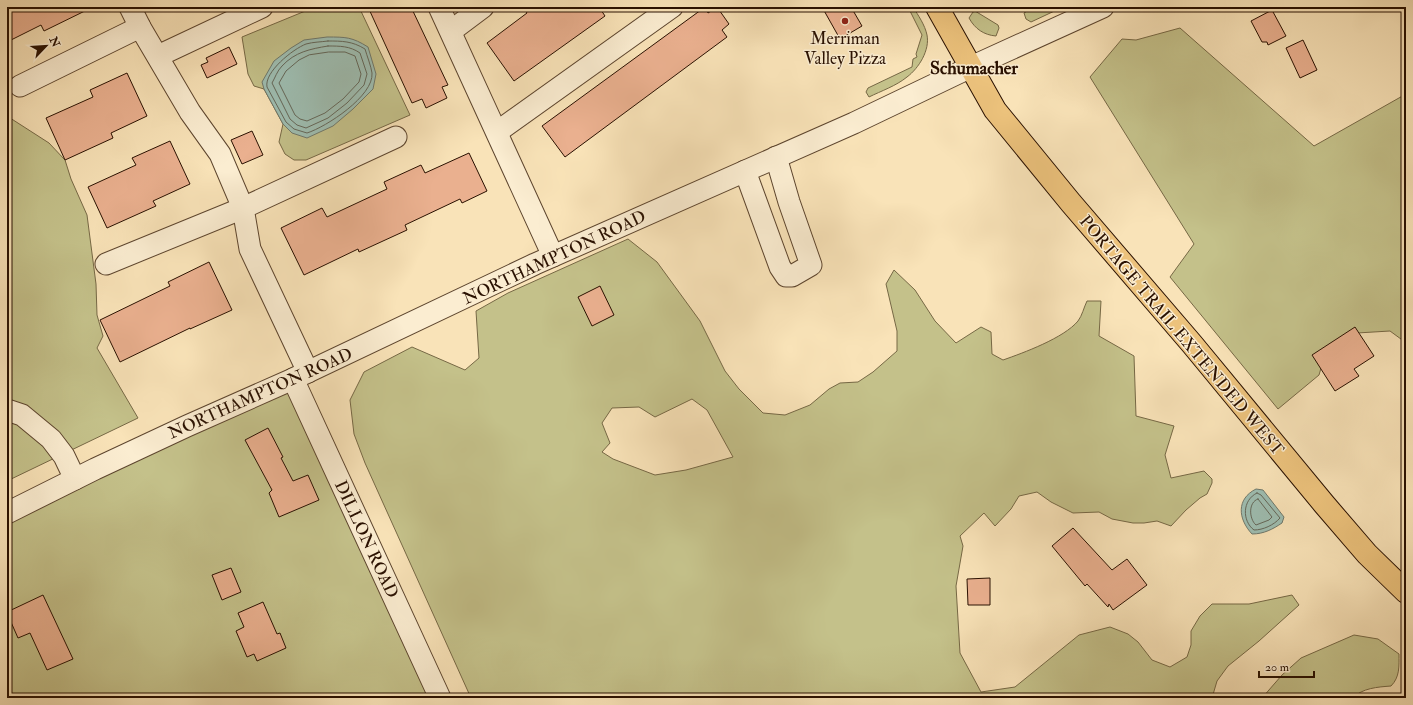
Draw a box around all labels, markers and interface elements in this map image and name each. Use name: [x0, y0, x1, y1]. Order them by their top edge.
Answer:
marker: Merriman Valley Pizza: [840, 16, 850, 26]
north arrow: [26, 26, 66, 66]
place label: Merriman Valley Pizza: [804, 28, 887, 70]
text: N: [46, 34, 63, 50]
district label: Schumacher: [930, 57, 1018, 80]
street label: NORTHAMPTON ROAD: [459, 206, 649, 309]
street label: PORTAGE TRAIL EXTENDED WEST: [1075, 211, 1289, 460]
street label: NORTHAMPTON ROAD: [165, 343, 356, 444]
street label: DILLON ROAD: [330, 477, 403, 602]
scale bar: [1259, 653, 1314, 679]
text: 20 m: [1265, 660, 1290, 675]

